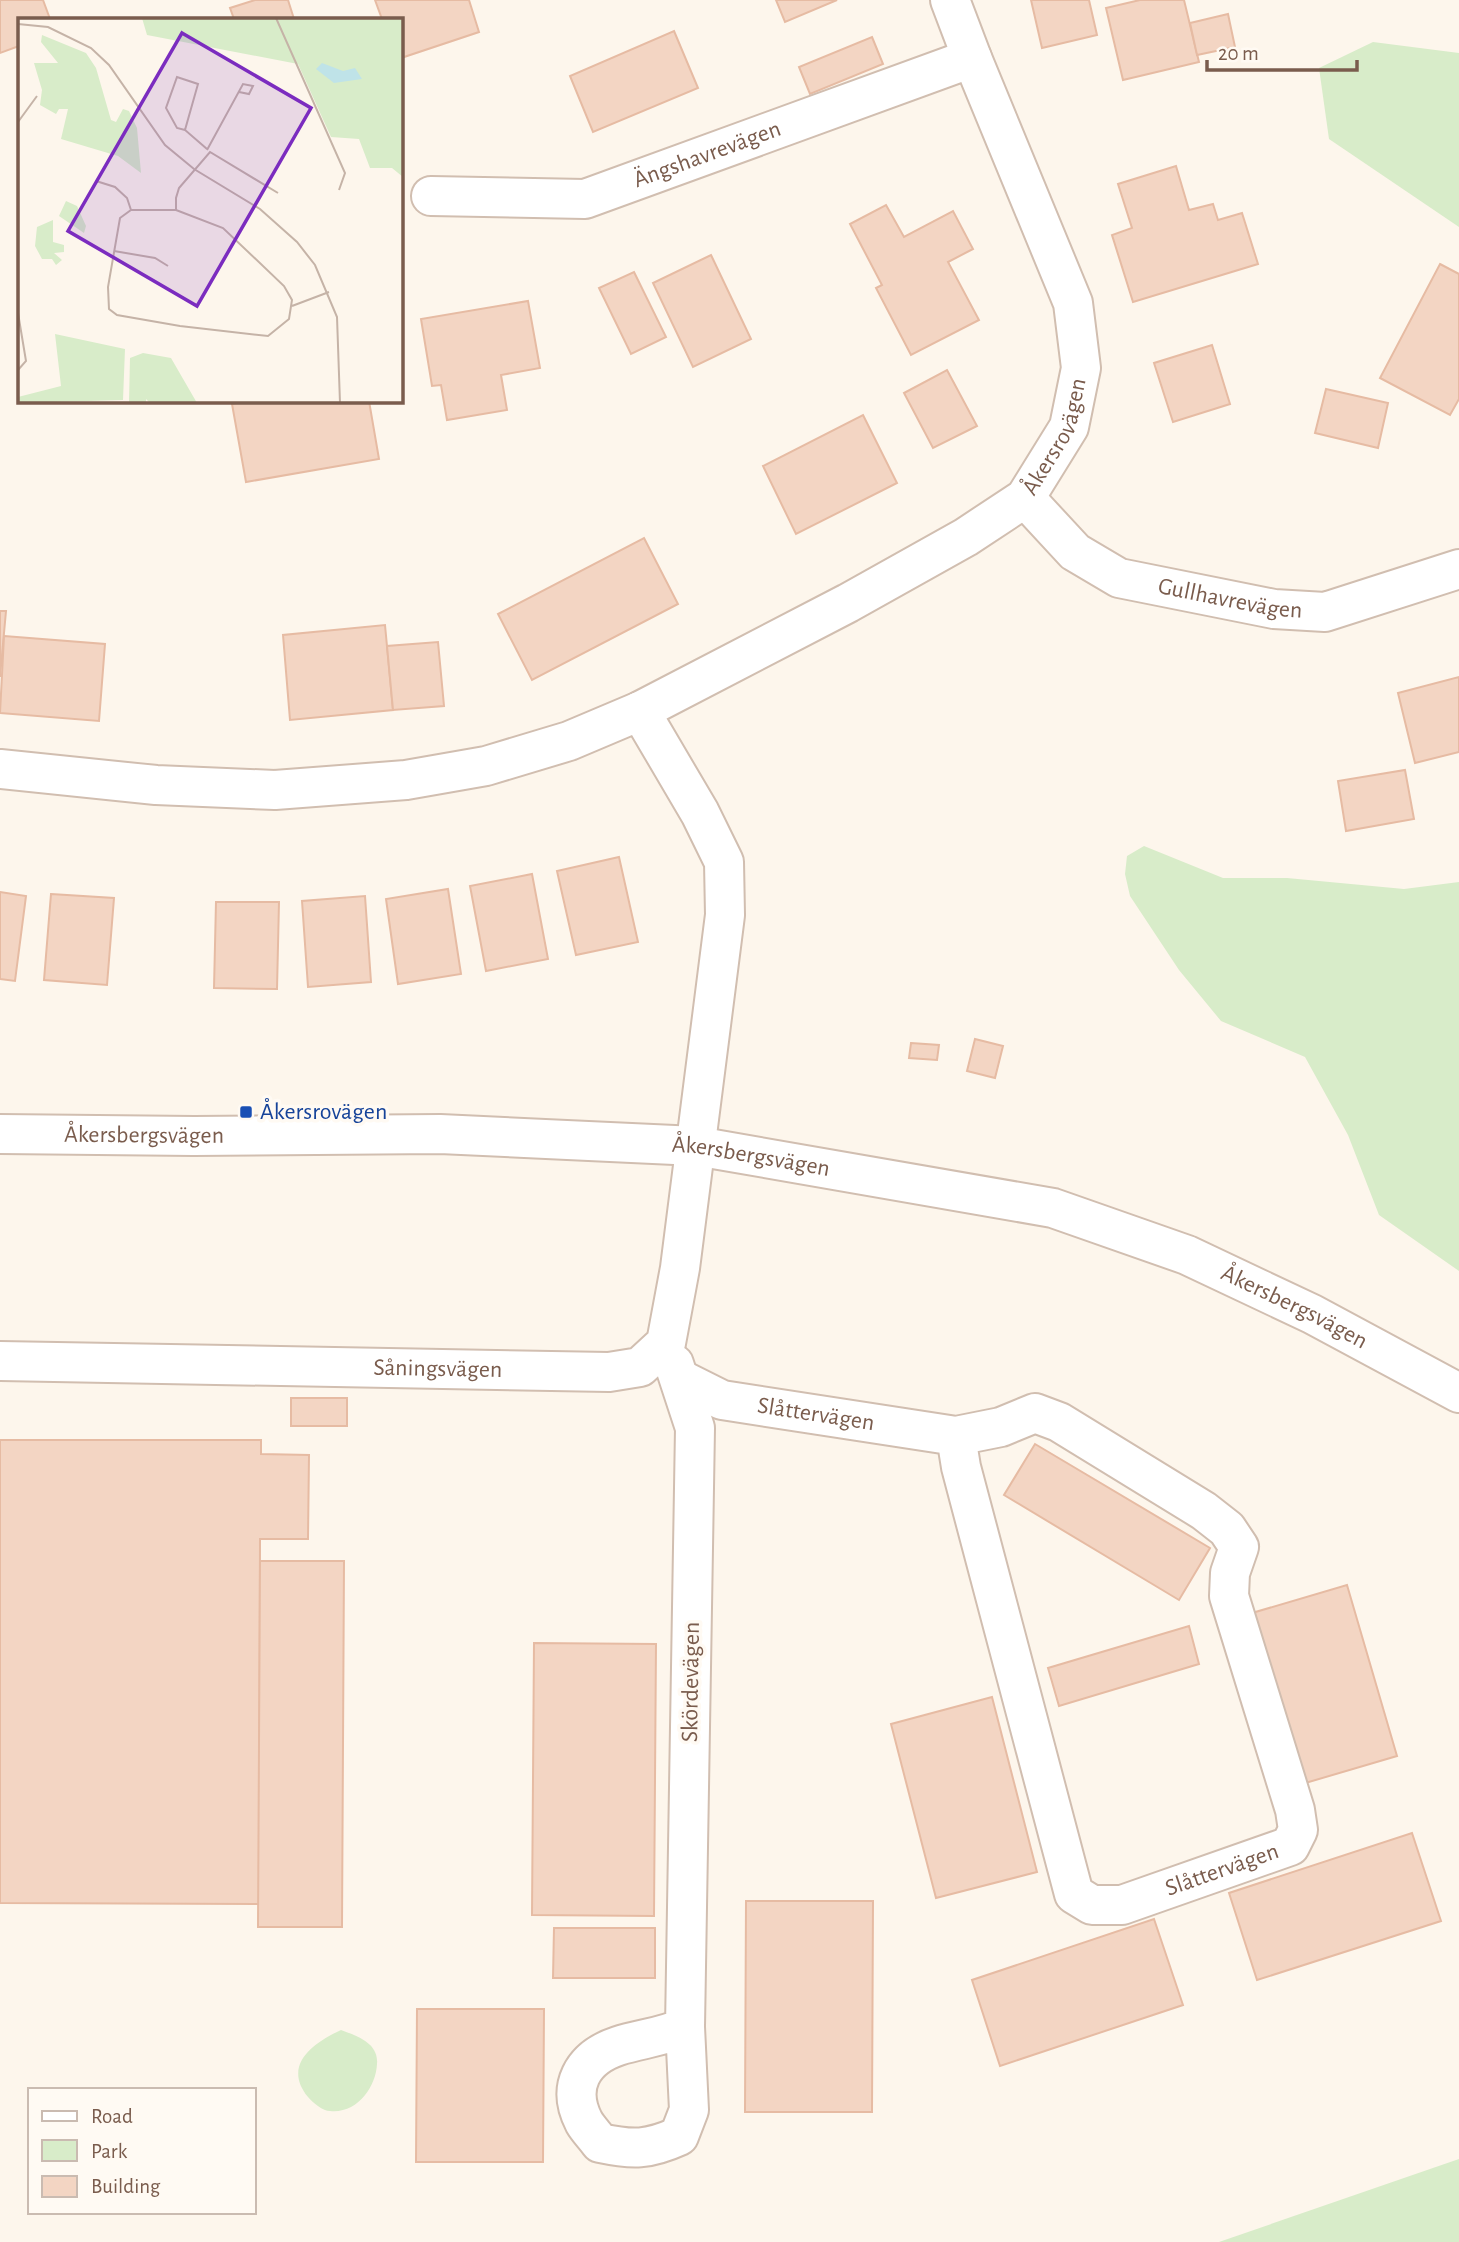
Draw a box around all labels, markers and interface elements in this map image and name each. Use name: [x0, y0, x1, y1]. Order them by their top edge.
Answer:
inset map: [18, 18, 402, 402]
scale bar: [1207, 28, 1358, 72]
text: 20 m: [1218, 43, 1259, 64]
street label: Ängshavrevägen: [630, 117, 784, 192]
street label: Åkersrovägen: [1016, 376, 1091, 499]
street label: Gullhavrevägen: [1156, 574, 1303, 623]
place label: Åkersrovägen: [260, 1098, 387, 1124]
marker: Åkersrovägen: [238, 1104, 254, 1120]
street label: Åkersbergsvägen: [64, 1121, 224, 1148]
street label: Åkersbergsvägen: [671, 1131, 832, 1181]
street label: Åkersbergsvägen: [1217, 1259, 1372, 1354]
street label: Såningsvägen: [373, 1356, 503, 1382]
street label: Slåttervägen: [756, 1394, 876, 1435]
street label: Skördevägen: [678, 1622, 704, 1742]
street label: Slåttervägen: [1162, 1839, 1282, 1901]
legend: [28, 2088, 256, 2214]
text: Road: [91, 2106, 133, 2127]
text: Park: [91, 2141, 128, 2162]
text: Building: [91, 2176, 161, 2197]

